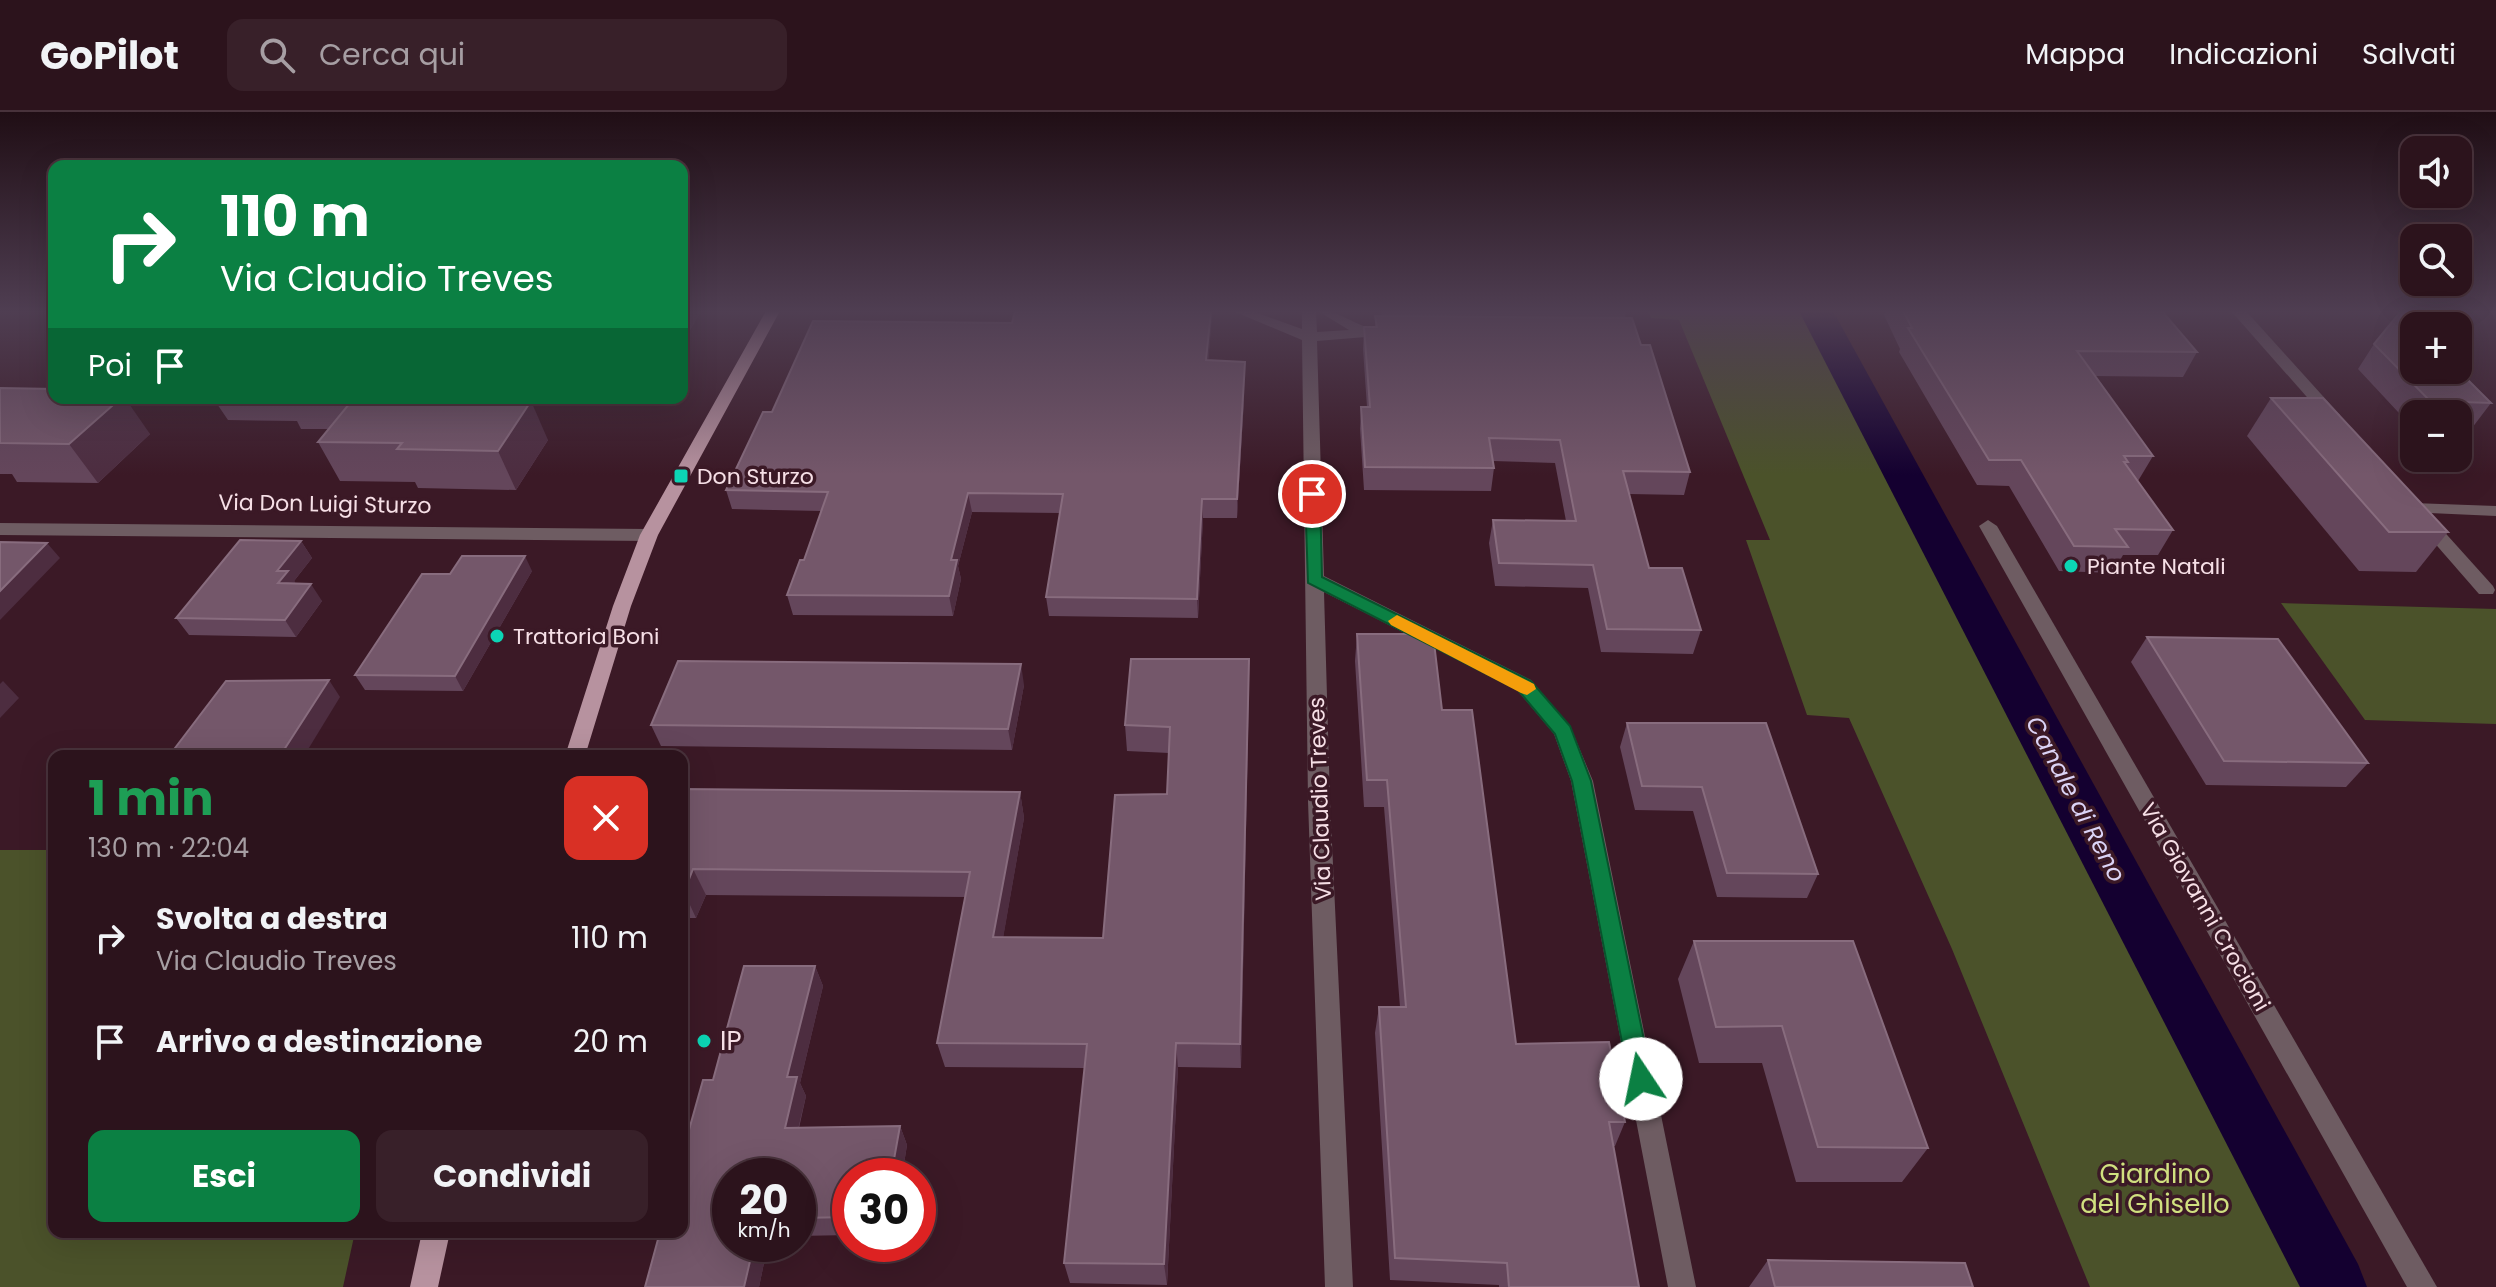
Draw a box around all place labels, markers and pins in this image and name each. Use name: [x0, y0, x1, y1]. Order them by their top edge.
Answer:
pin: [1278, 460, 1346, 528]
place label: Don Sturzo: [697, 461, 814, 492]
marker: Don Sturzo: [672, 467, 690, 485]
place label: Piante Natali: [2087, 551, 2226, 582]
marker: Piante Natali: [2062, 557, 2080, 575]
place label: Trattoria Boni: [513, 621, 660, 652]
marker: Trattoria Boni: [488, 627, 506, 645]
place label: IP: [720, 1023, 741, 1059]
marker: IP: [695, 1032, 713, 1050]

